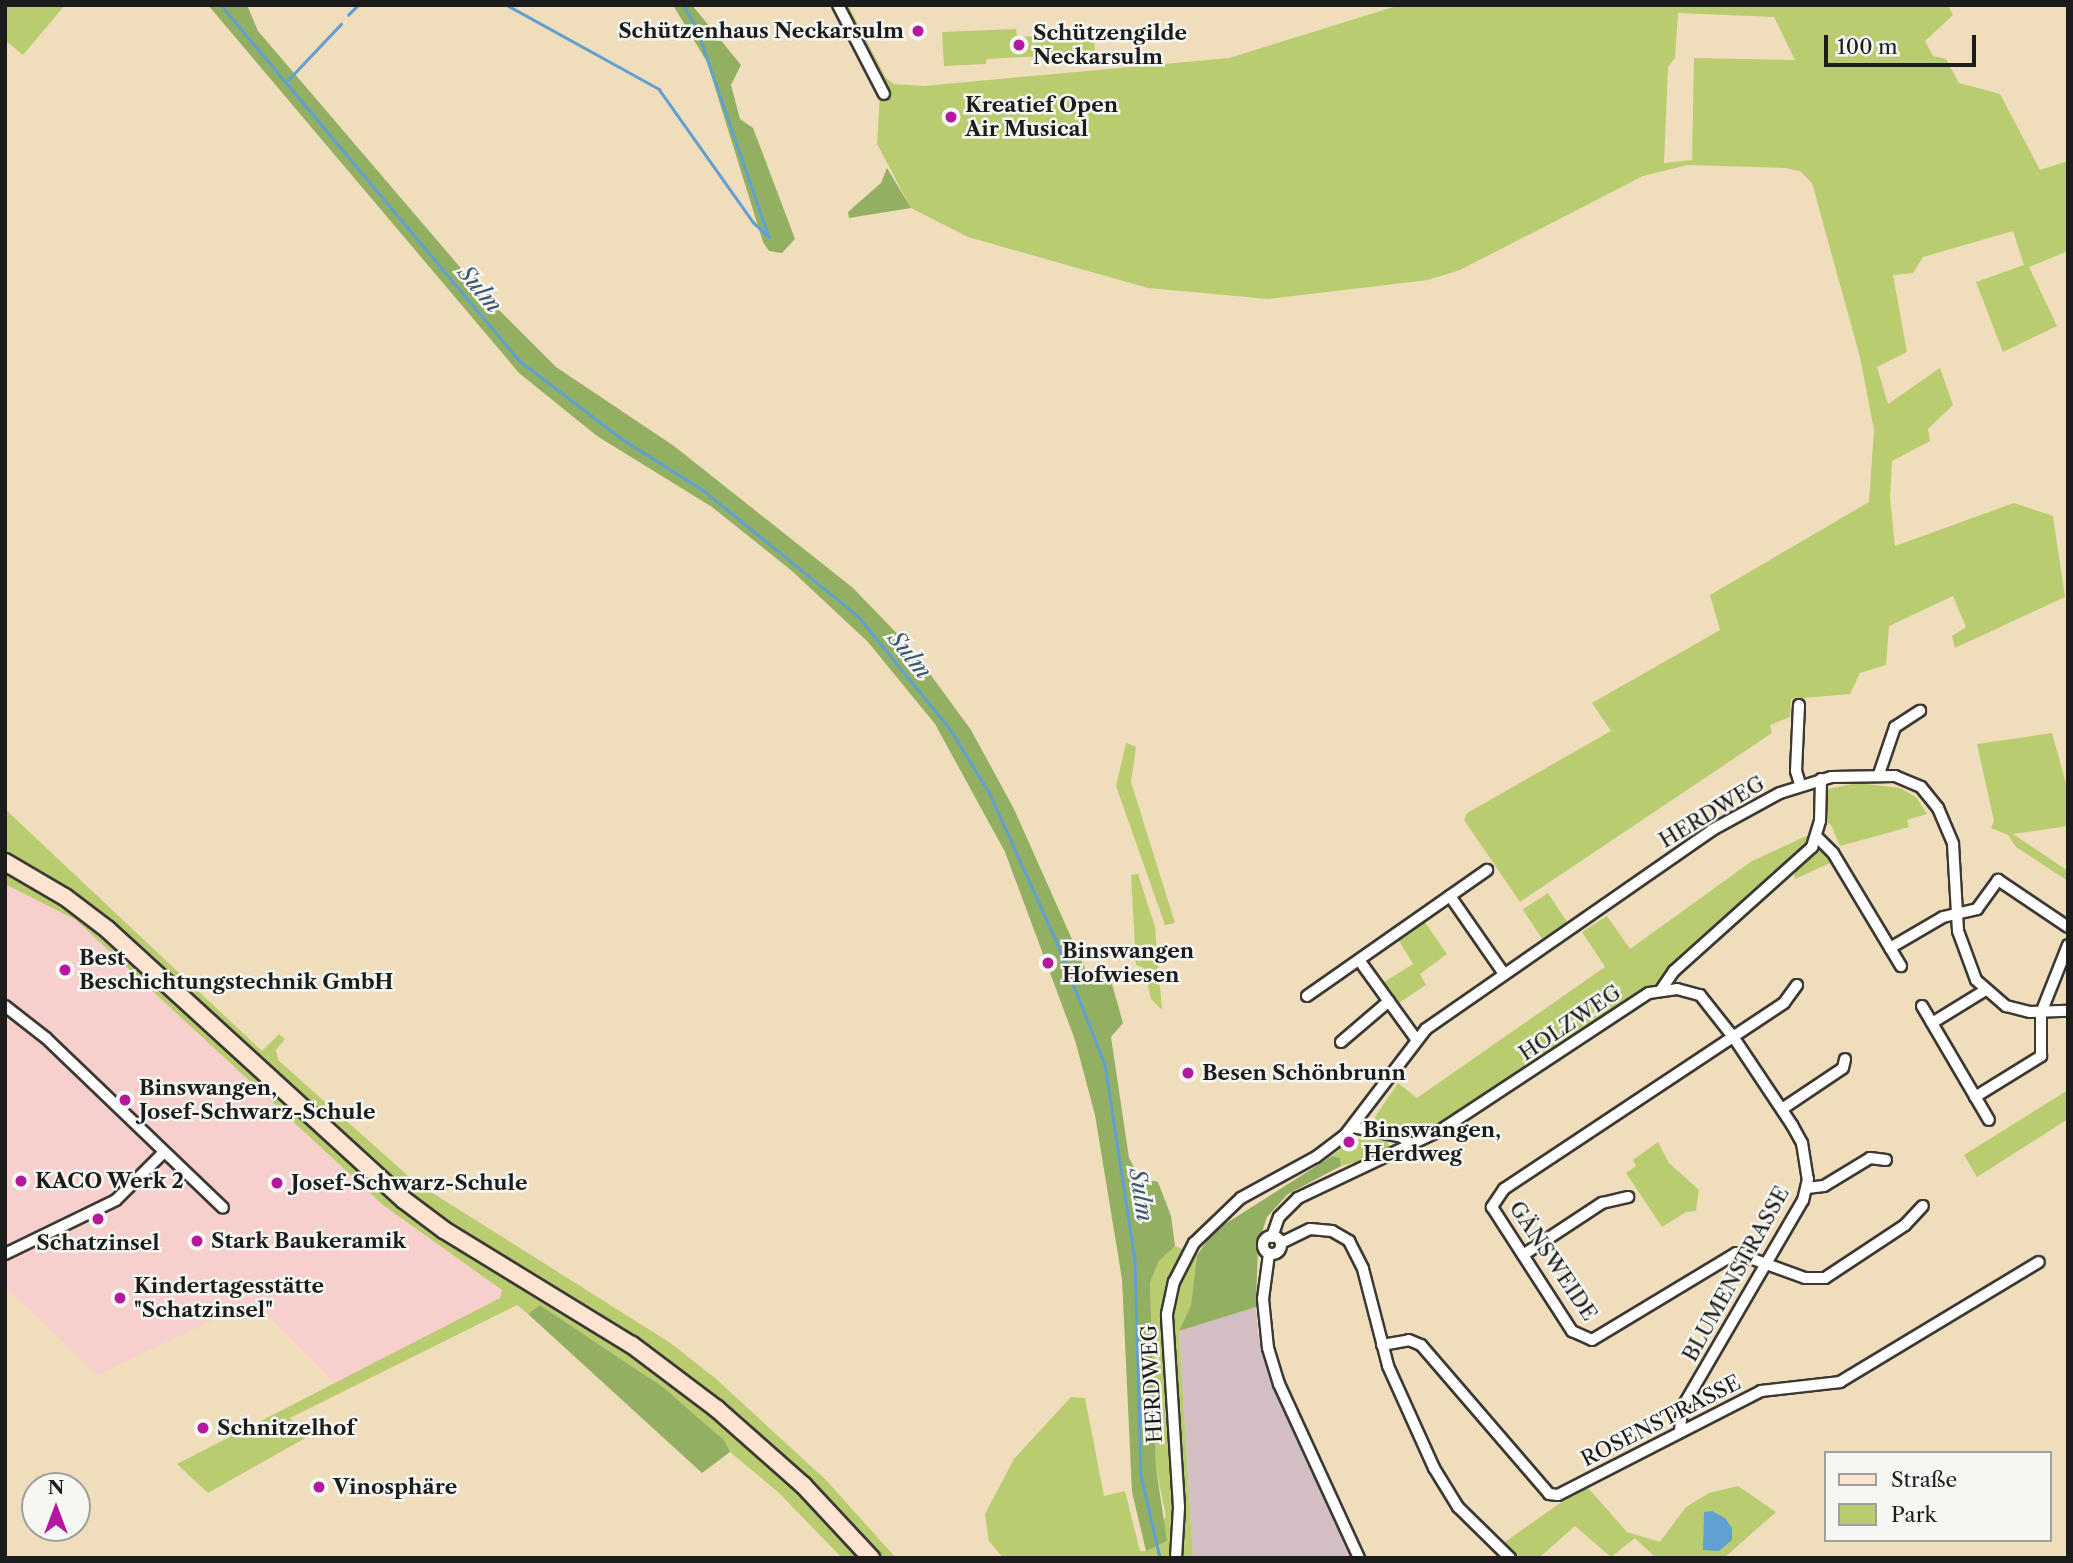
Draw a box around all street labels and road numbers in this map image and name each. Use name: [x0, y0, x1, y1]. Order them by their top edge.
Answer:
street label: HERDWEG: [1655, 771, 1769, 853]
street label: HOLZWEG: [1514, 980, 1626, 1066]
street label: BLUMENSTRASSE: [1677, 1182, 1795, 1366]
street label: GÄNSWEIDE: [1504, 1196, 1602, 1326]
street label: HERDWEG: [1136, 1324, 1168, 1444]
street label: ROSENSTRASSE: [1577, 1370, 1745, 1472]

